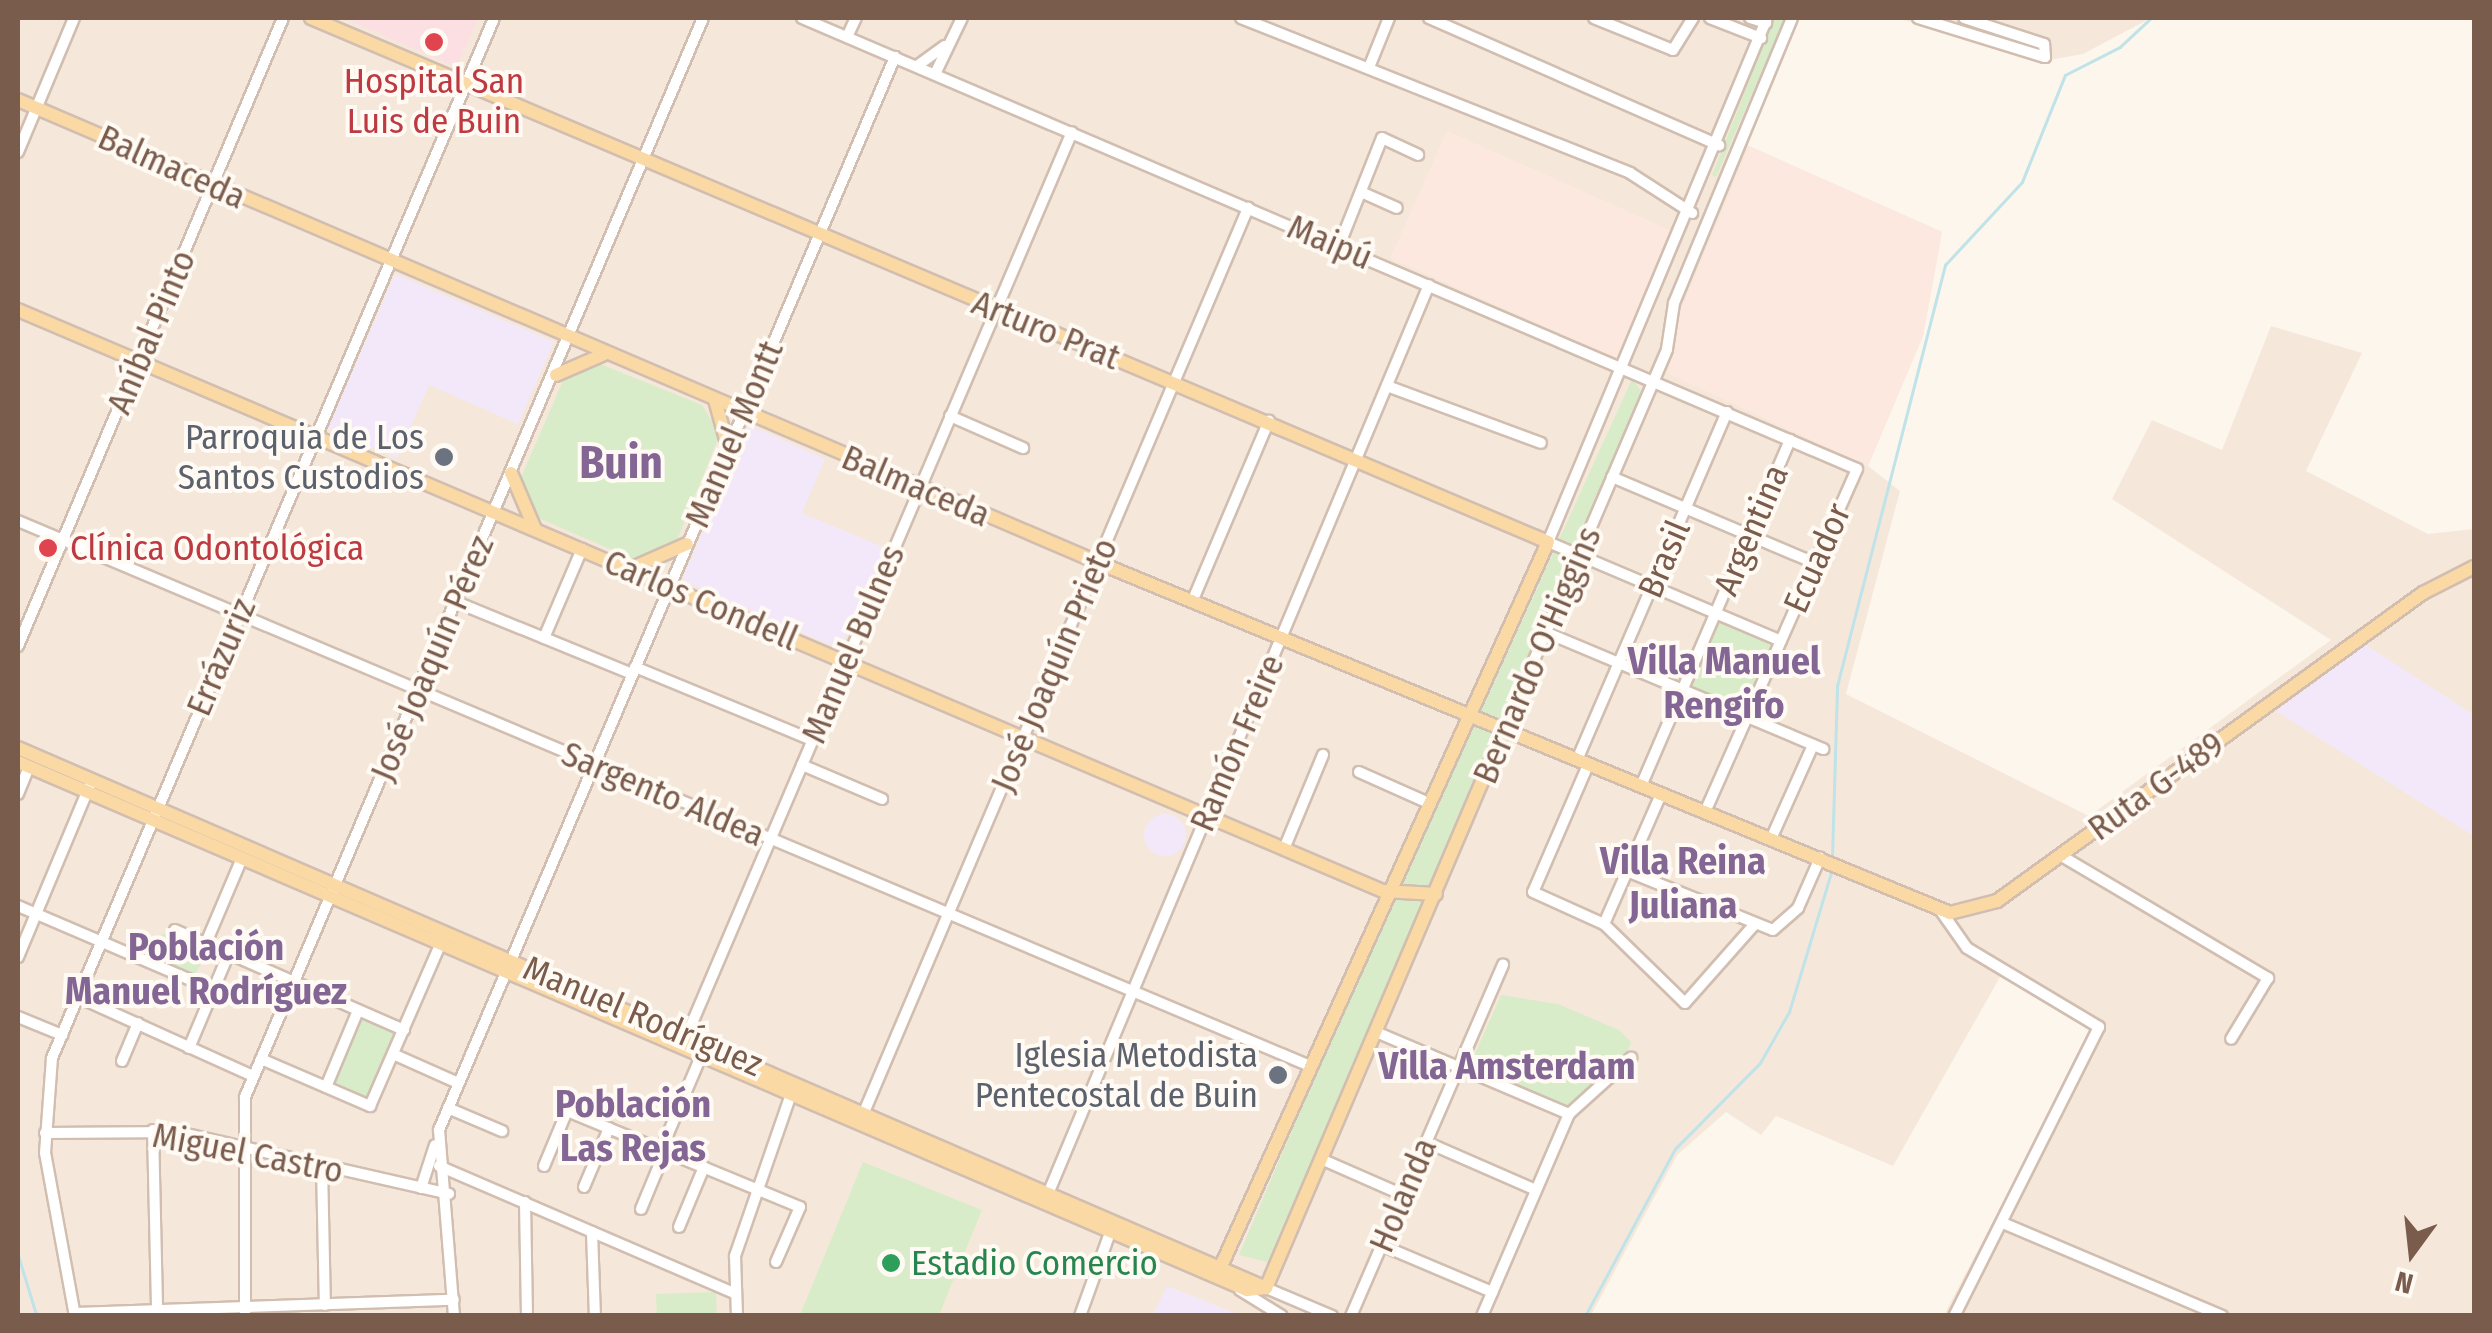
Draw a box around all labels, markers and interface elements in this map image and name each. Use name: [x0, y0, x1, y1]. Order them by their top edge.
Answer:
marker: Hospital San Luis de Buin: [421, 29, 447, 55]
place label: Hospital San Luis de Buin: [344, 60, 524, 142]
street label: Balmaceda: [92, 116, 252, 218]
street label: Maipú: [1281, 206, 1379, 278]
street label: Aníbal Pinto: [98, 244, 204, 420]
street label: Arturo Prat: [966, 281, 1126, 379]
street label: Manuel Montt: [676, 335, 792, 533]
place label: Parroquia de Los Santos Custodios: [178, 416, 424, 498]
street label: Balmaceda: [836, 436, 996, 536]
district label: Buin: [579, 437, 663, 491]
marker: Parroquia de Los Santos Custodios: [433, 446, 455, 468]
street label: Argentina: [1705, 458, 1797, 602]
street label: Ecuador: [1774, 497, 1860, 619]
street label: Brasil: [1629, 514, 1699, 604]
street label: Bernardo O'Higgins: [1464, 520, 1610, 790]
place label: Clínica Odontológica: [70, 527, 364, 569]
street label: José Joaquín Pérez: [361, 529, 503, 787]
street label: José Joaquín Prieto: [982, 532, 1126, 798]
marker: Clínica Odontológica: [35, 535, 61, 561]
street label: Manuel Bulnes: [792, 539, 914, 749]
street label: Carlos Condell: [598, 540, 804, 660]
street label: Errázuriz: [178, 592, 264, 722]
district label: Villa Manuel Rengifo: [1628, 639, 1820, 728]
street label: Ramón Freire: [1181, 648, 1293, 838]
street label: Ruta G-489: [2080, 723, 2232, 849]
street label: Sargento Aldea: [555, 733, 771, 855]
district label: Villa Reina Juliana: [1600, 839, 1766, 928]
district label: Población Manuel Rodríguez: [65, 925, 347, 1014]
street label: Manuel Rodríguez: [517, 947, 769, 1085]
place label: Iglesia Metodista Pentecostal de Buin: [975, 1034, 1258, 1116]
district label: Villa Amsterdam: [1379, 1044, 1635, 1090]
marker: Iglesia Metodista Pentecostal de Buin: [1267, 1064, 1289, 1086]
district label: Población Las Rejas: [555, 1082, 711, 1172]
street label: Miguel Castro: [149, 1114, 347, 1192]
street label: Holanda: [1360, 1131, 1446, 1259]
north arrow: [2362, 1203, 2462, 1303]
place label: Estadio Comercio: [911, 1242, 1158, 1284]
marker: Estadio Comercio: [880, 1252, 902, 1274]
text: N: [2392, 1264, 2416, 1301]

